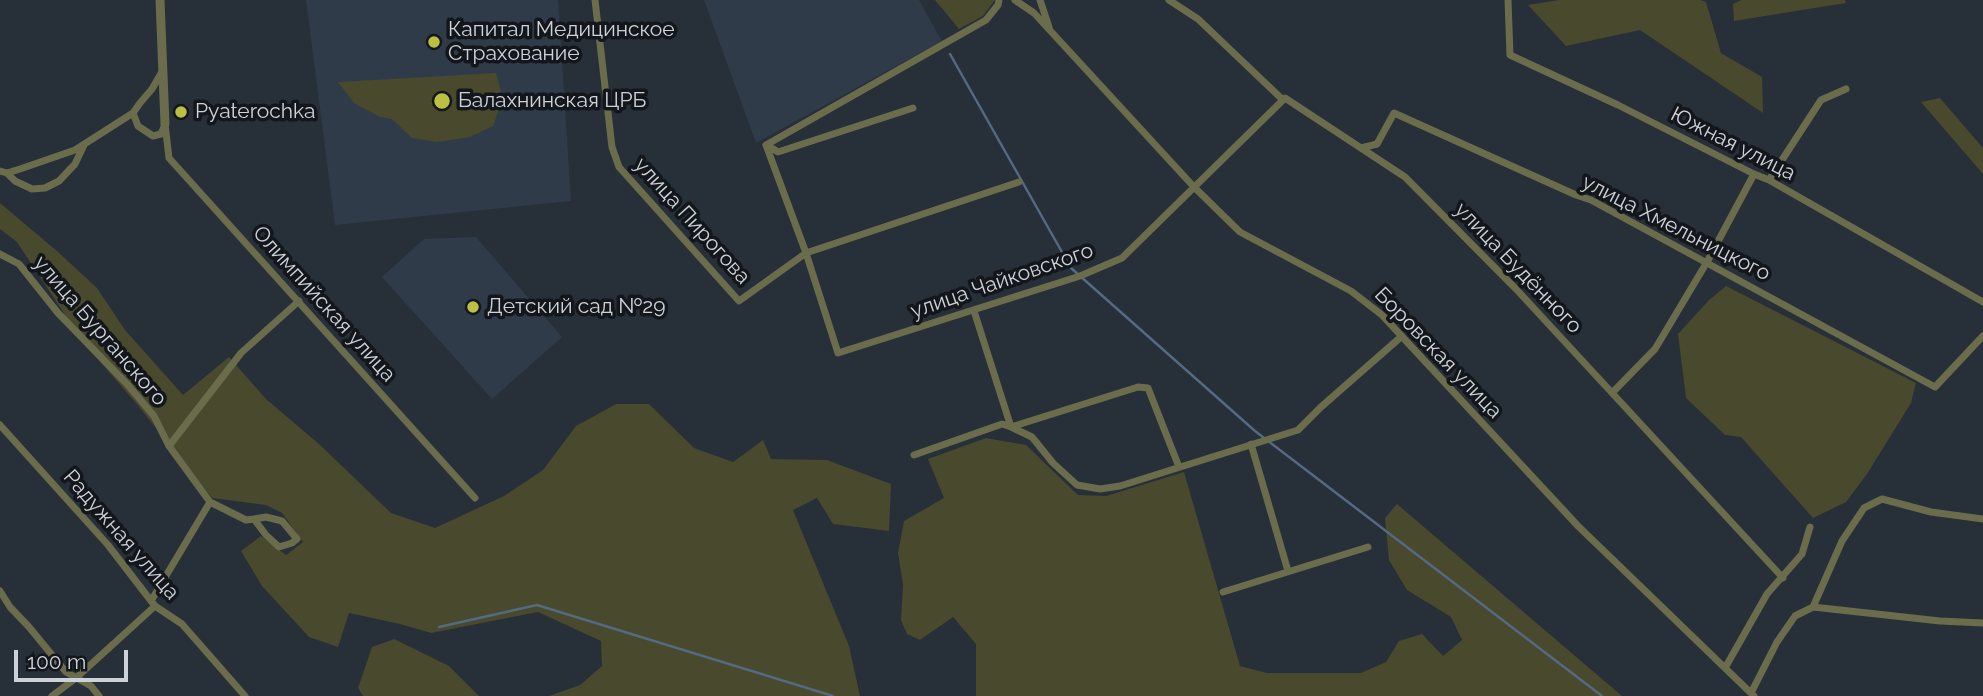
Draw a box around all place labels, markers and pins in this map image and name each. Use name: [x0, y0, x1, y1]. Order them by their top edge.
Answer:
place label: Капитал Медицинское Страхование: [448, 17, 675, 67]
marker: Капитал Медицинское Страхование: [426, 34, 442, 50]
place label: Балахнинская ЦРБ: [458, 88, 646, 114]
marker: Балахнинская ЦРБ: [432, 91, 452, 111]
place label: Pyaterochka: [195, 99, 316, 125]
marker: Pyaterochka: [173, 104, 189, 120]
place label: Детский сад №29: [487, 294, 666, 320]
marker: Детский сад №29: [465, 299, 481, 315]

